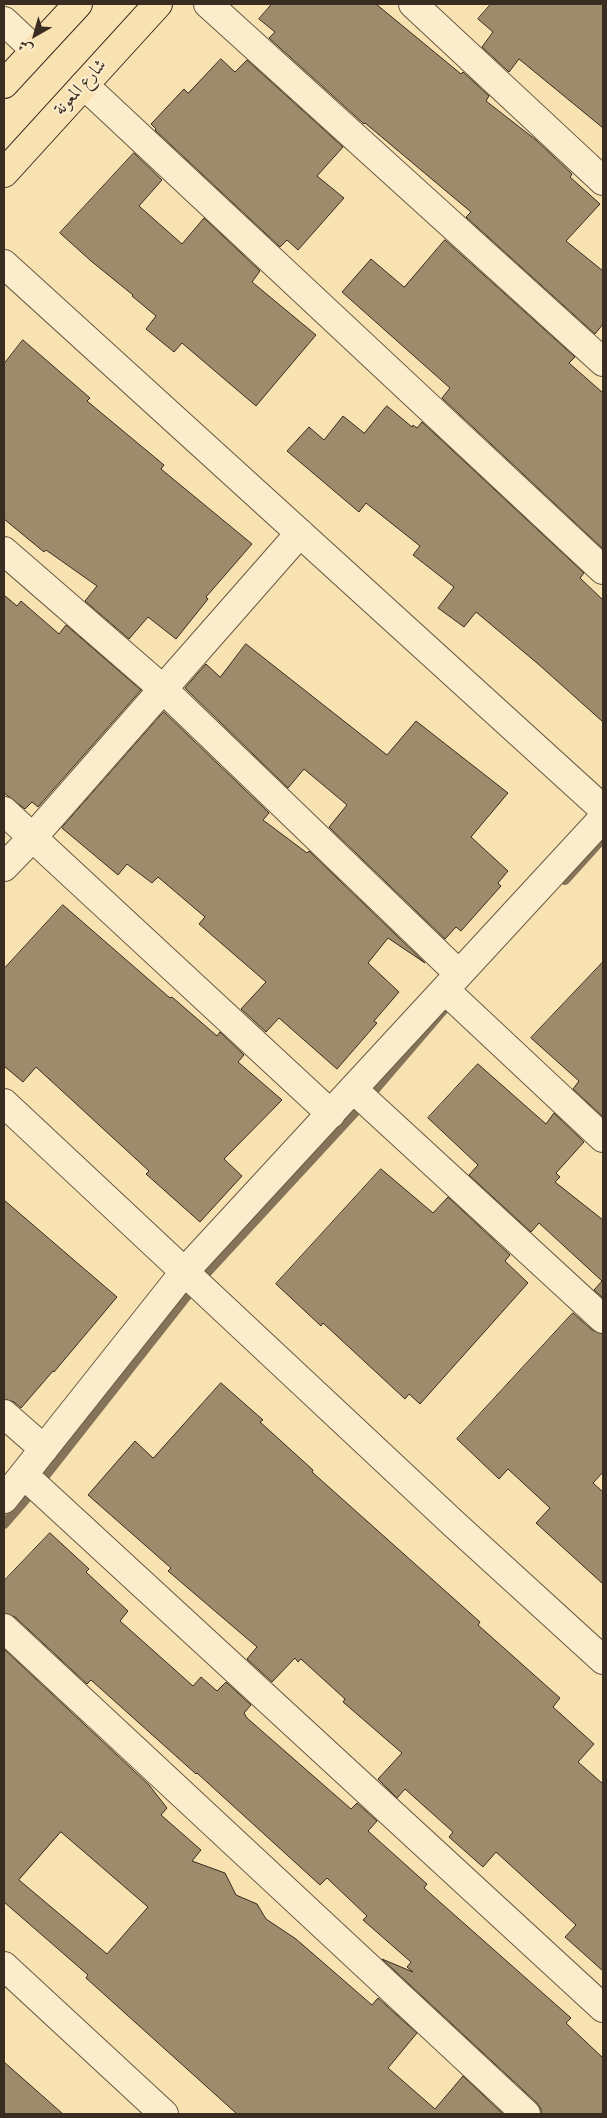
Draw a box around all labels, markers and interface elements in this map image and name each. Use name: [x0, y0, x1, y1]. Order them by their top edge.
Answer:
north arrow: [10, 10, 60, 60]
text: ش: [15, 36, 36, 58]
street label: شارع المعونة: [50, 55, 112, 121]

